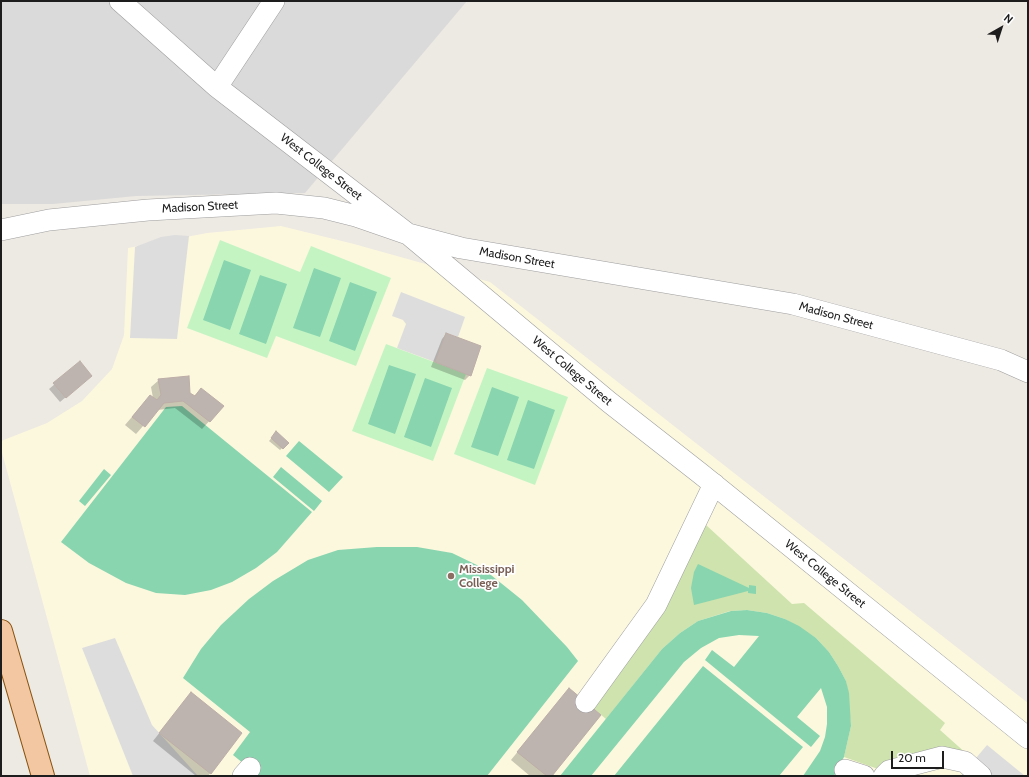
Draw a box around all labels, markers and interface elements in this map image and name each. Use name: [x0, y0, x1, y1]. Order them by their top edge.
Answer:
north arrow: [981, 8, 1021, 48]
text: N: [1001, 11, 1016, 27]
street label: West College Street: [277, 131, 365, 203]
street label: Madison Street: [161, 198, 239, 216]
street label: Madison Street: [478, 244, 556, 272]
street label: Madison Street: [797, 299, 875, 333]
street label: West College Street: [529, 333, 615, 409]
street label: West College Street: [782, 537, 868, 611]
place label: Mississippi College: [459, 562, 514, 590]
marker: Mississippi College: [446, 571, 456, 581]
scale bar: [893, 743, 946, 769]
text: 20 m: [898, 750, 926, 765]

